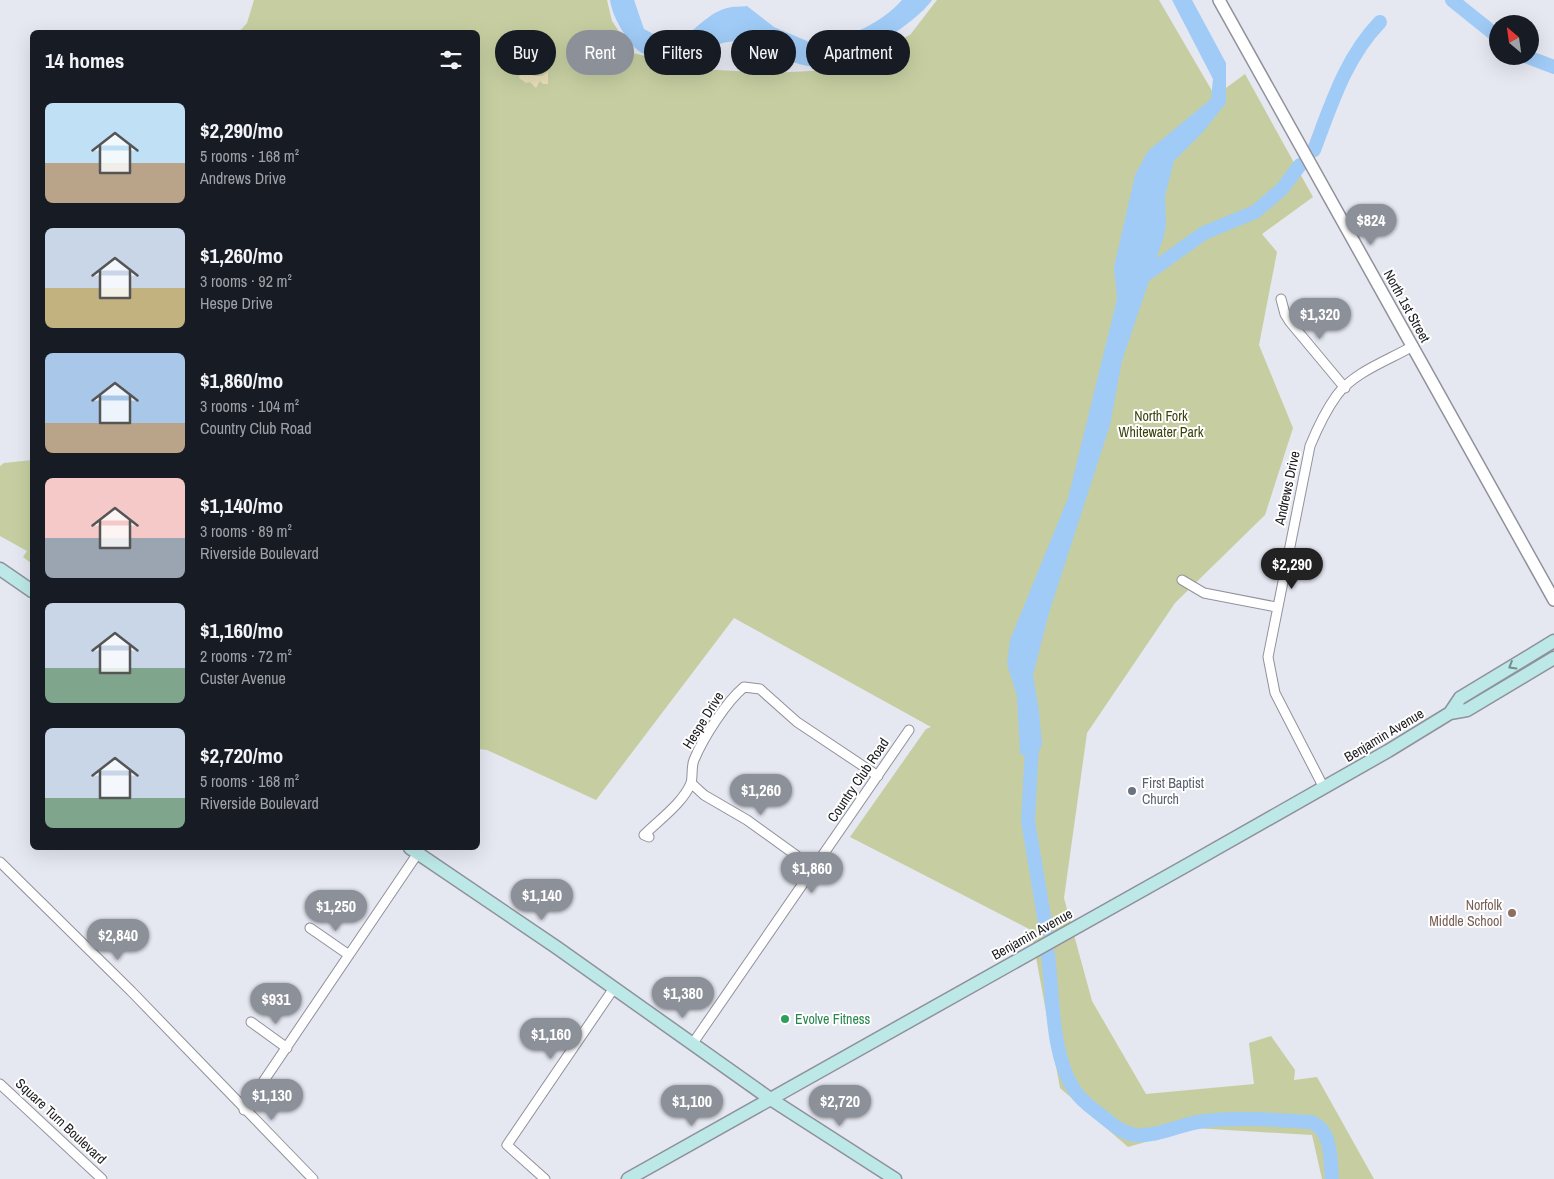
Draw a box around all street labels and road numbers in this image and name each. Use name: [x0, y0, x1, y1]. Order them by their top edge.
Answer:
street label: North 1st Street: [1380, 266, 1434, 346]
street label: Andrews Drive: [1270, 449, 1304, 528]
street label: Hespe Drive: [678, 688, 728, 752]
street label: Benjamin Avenue: [1341, 704, 1427, 766]
street label: Country Club Road: [823, 734, 893, 826]
street label: Benjamin Avenue: [988, 904, 1076, 964]
street label: Square Turn Boulevard: [12, 1074, 110, 1168]

